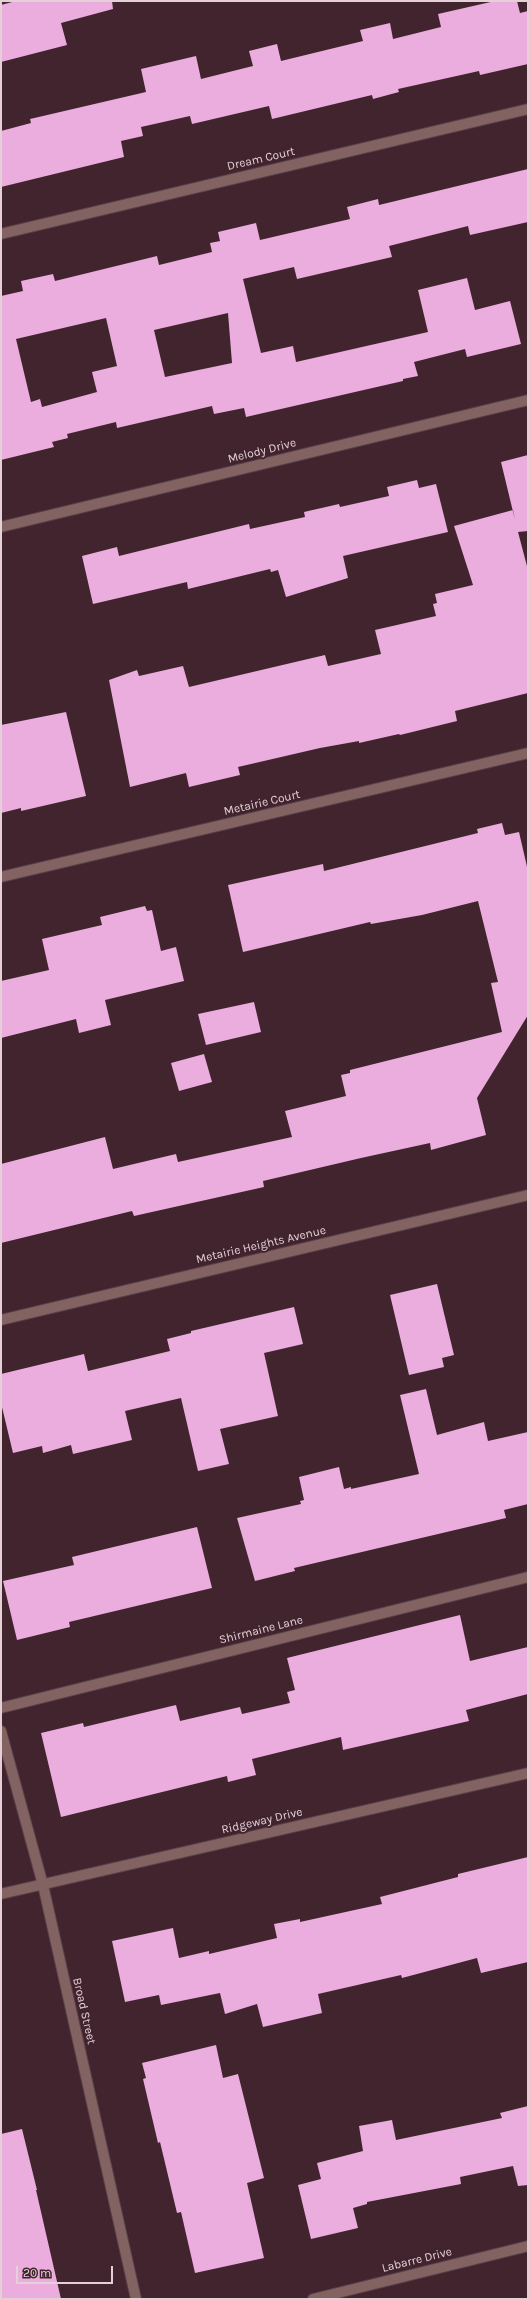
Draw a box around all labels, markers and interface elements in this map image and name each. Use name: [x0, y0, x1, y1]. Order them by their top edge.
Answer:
street label: Dream Court: [226, 144, 296, 174]
street label: Melody Drive: [226, 436, 298, 466]
street label: Metairie Court: [222, 787, 302, 819]
street label: Metairie Heights Avenue: [195, 1223, 327, 1267]
street label: Shirmaine Lane: [218, 1613, 304, 1647]
street label: Ridgeway Drive: [220, 1805, 304, 1837]
street label: Broad Street: [69, 1976, 99, 2046]
street label: Labarre Drive: [380, 2244, 454, 2276]
scale bar: [18, 2258, 115, 2284]
text: 20 m: [23, 2266, 51, 2280]

